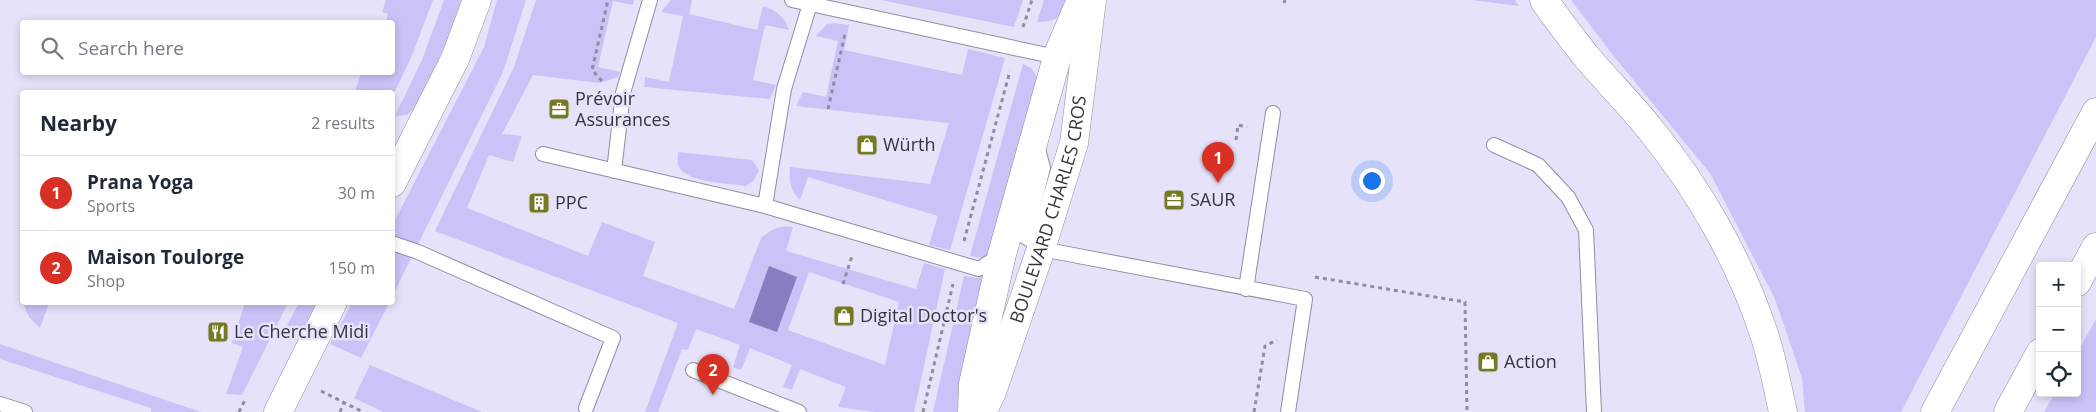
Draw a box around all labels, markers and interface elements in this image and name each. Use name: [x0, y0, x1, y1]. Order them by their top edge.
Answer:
search box: [20, 20, 395, 75]
icon: search: [38, 34, 66, 62]
text: Search here: [78, 35, 184, 61]
place label: Prévoir Assurances: [575, 86, 670, 131]
street label: BOULEVARD CHARLES CROS: [1003, 94, 1091, 326]
office icon: Prévoir Assurances: [547, 97, 571, 121]
text: Nearby: [40, 109, 117, 137]
text: 2 results: [311, 112, 375, 134]
place label: Würth: [883, 132, 935, 156]
shop icon: Würth: [855, 133, 879, 157]
pin: 1: [1202, 142, 1234, 183]
your location: [1359, 168, 1385, 194]
text: Prana Yoga: [87, 169, 194, 195]
text: 1: [51, 182, 61, 204]
text: 30 m: [338, 182, 375, 204]
place label: SAUR: [1190, 187, 1235, 211]
office icon: SAUR: [1162, 188, 1186, 212]
place label: PPC: [555, 190, 588, 214]
building icon: PPC: [527, 191, 551, 215]
text: Sports: [87, 195, 135, 217]
text: Maison Toulorge: [87, 244, 244, 270]
text: 2: [51, 257, 61, 279]
text: 150 m: [329, 257, 375, 279]
map controls: [2036, 262, 2081, 397]
button: +: [2036, 262, 2081, 307]
text: Shop: [87, 270, 125, 292]
place label: Digital Doctor's: [860, 303, 987, 327]
shop icon: Digital Doctor's: [832, 304, 856, 328]
button: −: [2036, 307, 2081, 352]
place label: Le Cherche Midi: [234, 319, 369, 343]
restaurant icon: Le Cherche Midi: [206, 320, 230, 344]
place label: Action: [1504, 349, 1557, 373]
shop icon: Action: [1476, 350, 1500, 374]
button: locate: [2036, 352, 2081, 397]
pin: 2: [697, 354, 729, 395]

